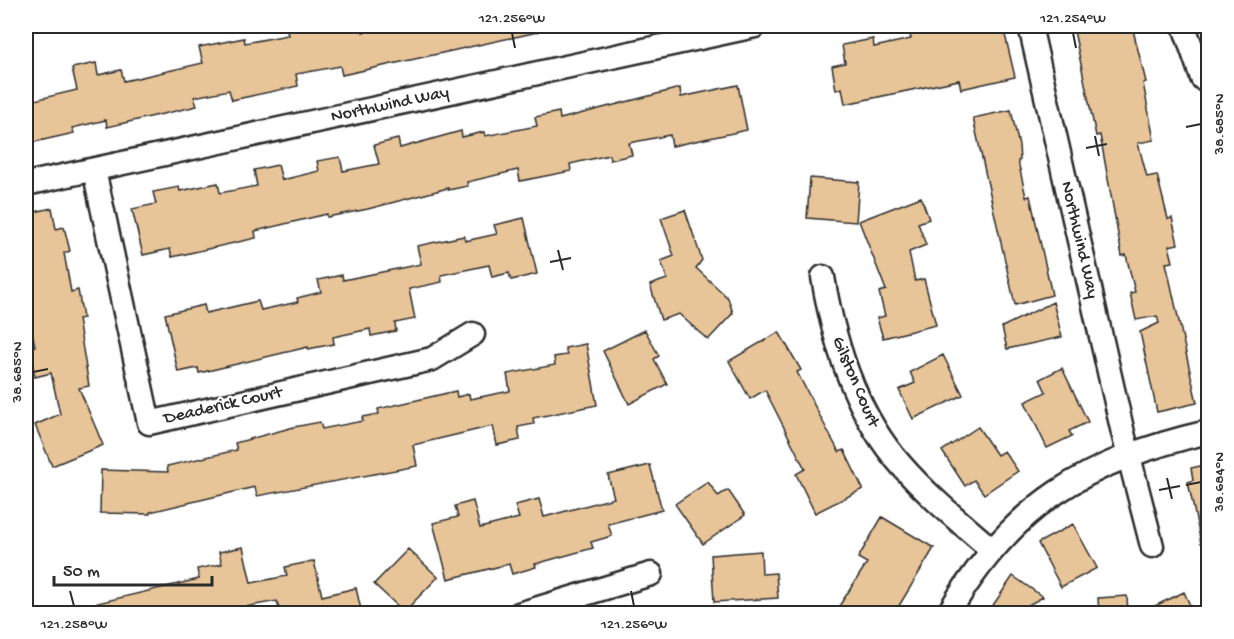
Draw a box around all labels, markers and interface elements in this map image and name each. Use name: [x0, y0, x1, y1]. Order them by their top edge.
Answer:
text: 121.256°W: [478, 10, 546, 28]
text: 121.254°W: [1039, 10, 1106, 28]
street label: Northwind Way: [329, 82, 451, 128]
text: 38.685°N: [1211, 93, 1229, 155]
street label: Northwind Way: [1055, 179, 1103, 301]
street label: Gilston Court: [826, 333, 884, 432]
text: 38.685°N: [9, 341, 27, 403]
street label: Deaderick Court: [161, 382, 286, 430]
text: 38.684°N: [1211, 452, 1229, 513]
scale bar: [54, 549, 212, 587]
text: 50 m: [63, 562, 100, 583]
text: 121.258°W: [39, 616, 108, 634]
text: 121.256°W: [600, 616, 668, 634]

